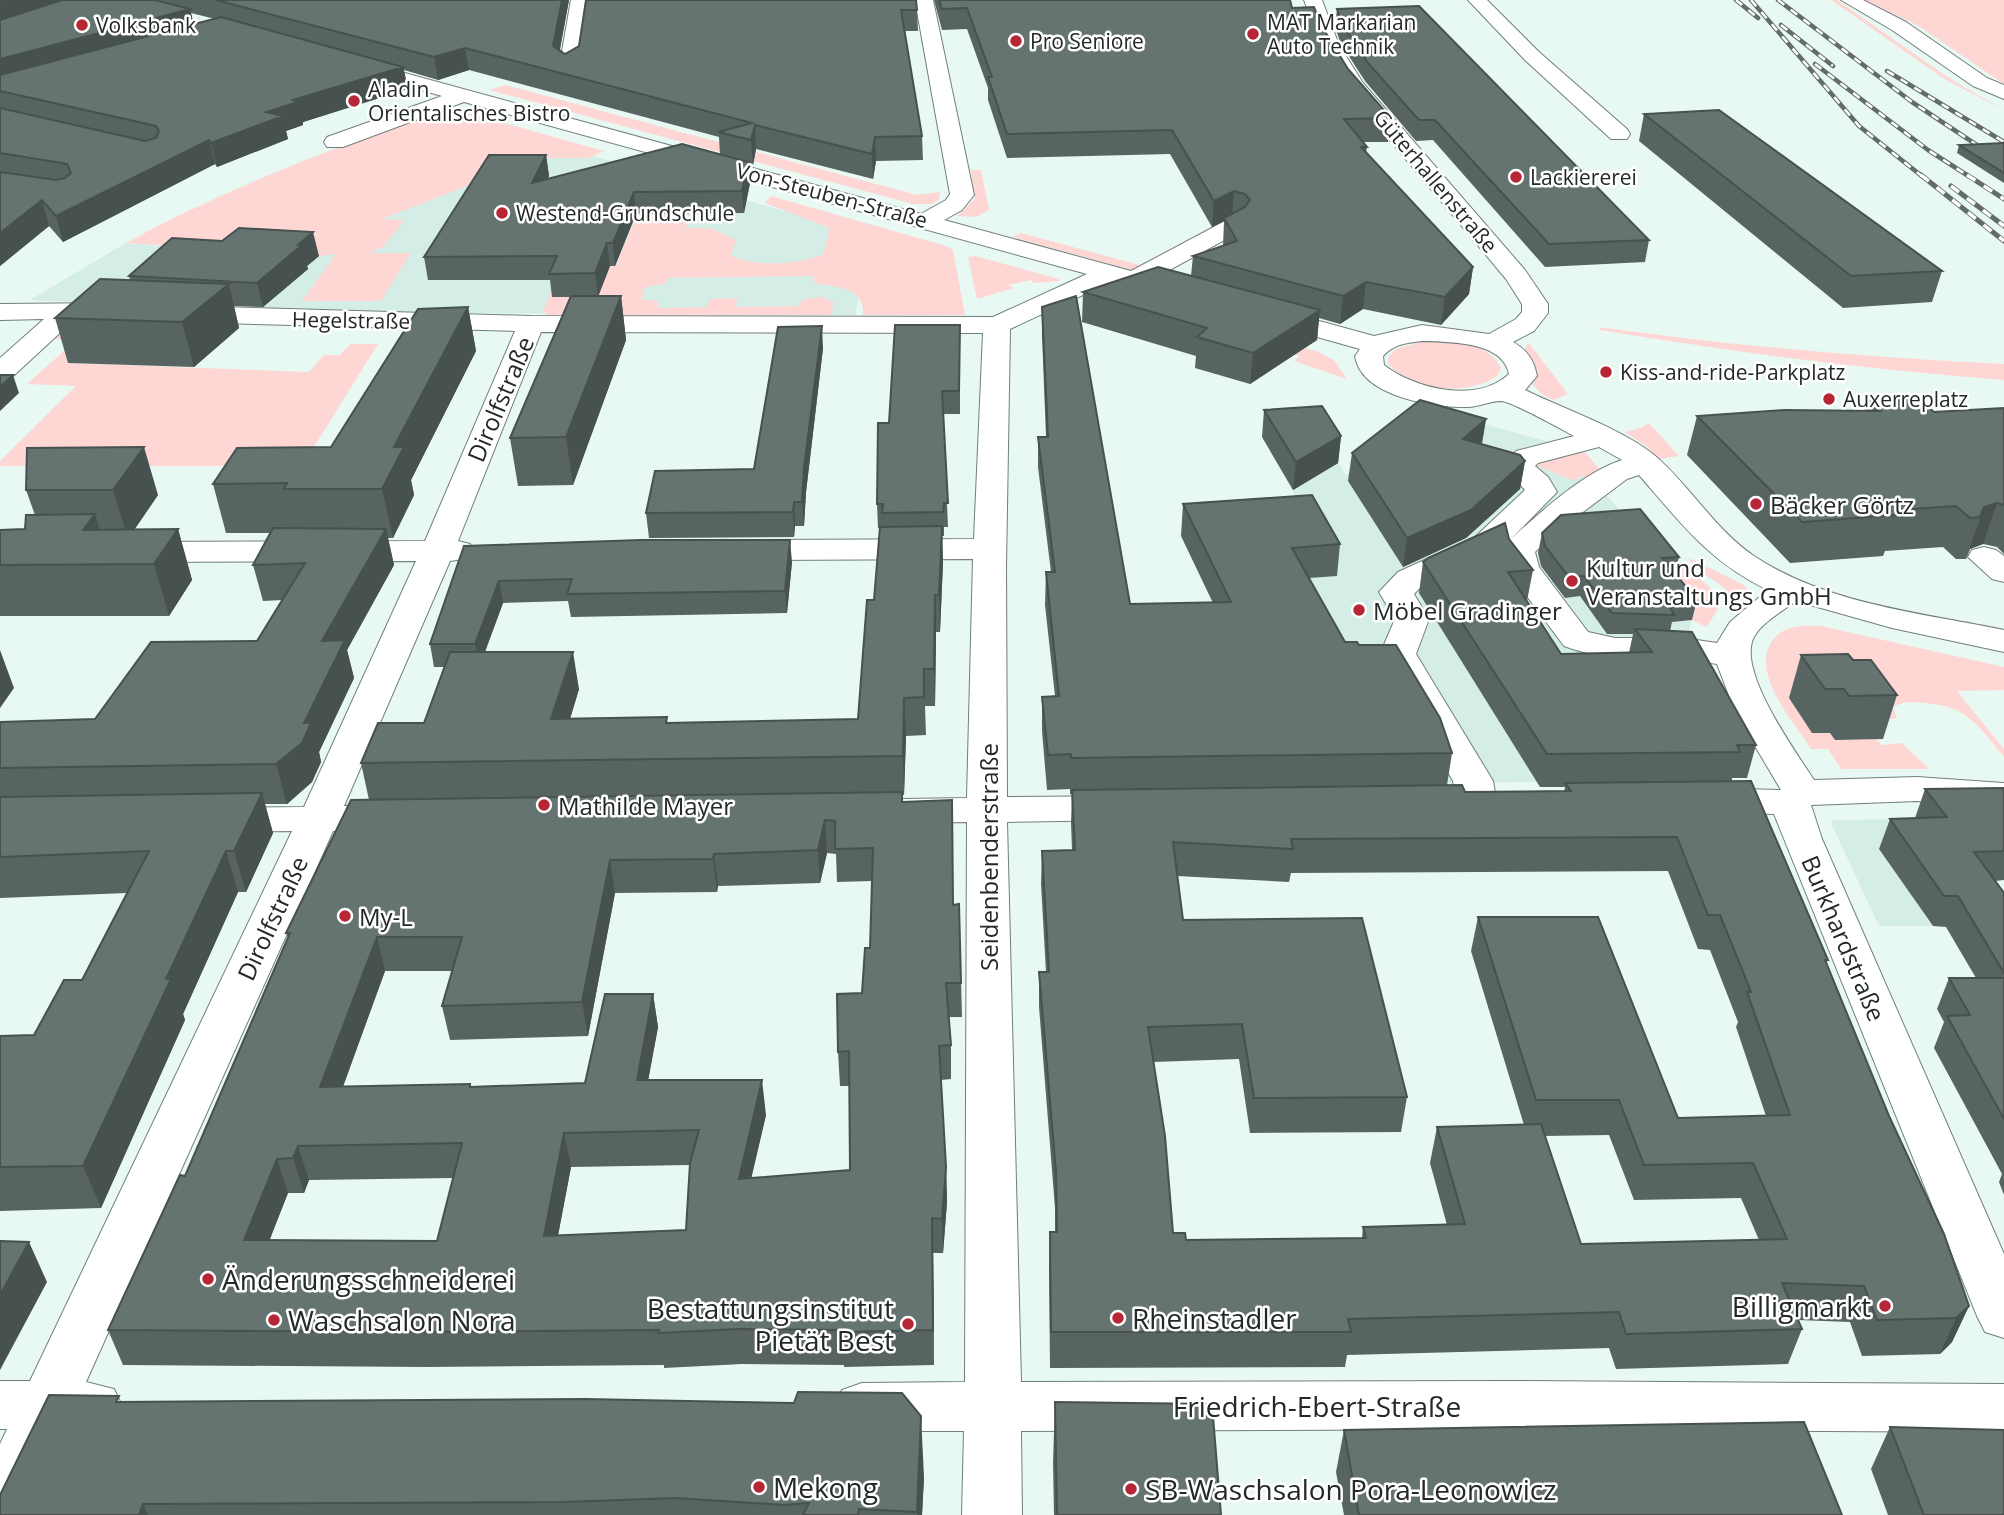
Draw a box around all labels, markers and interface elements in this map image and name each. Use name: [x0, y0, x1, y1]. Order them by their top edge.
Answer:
place label: MAT Markarian Auto Technik: [1267, 8, 1416, 60]
place label: Volksbank: [96, 11, 196, 39]
marker: Volksbank: [74, 17, 90, 33]
marker: MAT Markarian Auto Technik: [1245, 26, 1261, 42]
place label: Pro Seniore: [1030, 27, 1144, 55]
marker: Pro Seniore: [1008, 33, 1024, 49]
place label: Aladin Orientalisches Bistro: [368, 75, 570, 127]
marker: Aladin Orientalisches Bistro: [346, 93, 362, 109]
street label: Güterhallenstraße: [1368, 104, 1504, 258]
street label: Von-Steuben-Straße: [733, 156, 931, 234]
place label: Lackiererei: [1530, 163, 1637, 191]
marker: Lackiererei: [1508, 169, 1524, 185]
place label: Westend-Grundschule: [516, 199, 734, 227]
marker: Westend-Grundschule: [494, 205, 510, 221]
street label: Hegelstraße: [292, 305, 410, 335]
street label: Dirolfstraße: [459, 331, 541, 467]
place label: Kiss-and-ride-Parkplatz: [1620, 358, 1846, 386]
marker: Kiss-and-ride-Parkplatz: [1598, 364, 1614, 380]
place label: Auxerreplatz: [1843, 385, 1968, 413]
marker: Auxerreplatz: [1821, 391, 1837, 407]
place label: Bäcker Görtz: [1770, 488, 1914, 521]
marker: Bäcker Görtz: [1748, 496, 1764, 512]
place label: Kultur und Veranstaltungs GmbH: [1586, 551, 1832, 612]
marker: Kultur und Veranstaltungs GmbH: [1564, 573, 1580, 589]
place label: Möbel Gradinger: [1373, 594, 1562, 627]
marker: Möbel Gradinger: [1351, 602, 1367, 618]
street label: Seidenbenderstraße: [972, 743, 1005, 971]
place label: Mathilde Mayer: [558, 789, 733, 822]
marker: Mathilde Mayer: [536, 797, 552, 813]
street label: Burkhardstraße: [1794, 850, 1894, 1026]
street label: Dirolfstraße: [229, 851, 315, 985]
place label: My-L: [359, 900, 413, 933]
marker: My-L: [337, 908, 353, 924]
place label: Änderungsschneiderei: [222, 1260, 515, 1298]
marker: Änderungsschneiderei: [200, 1271, 216, 1287]
place label: Billigmarkt: [1732, 1287, 1871, 1325]
place label: Bestattungsinstitut Pietät Best: [647, 1289, 894, 1359]
marker: Billigmarkt: [1877, 1298, 1893, 1314]
place label: Rheinstadler: [1132, 1299, 1297, 1337]
place label: Waschsalon Nora: [288, 1301, 516, 1339]
marker: Rheinstadler: [1110, 1310, 1126, 1326]
marker: Waschsalon Nora: [266, 1312, 282, 1328]
marker: Bestattungsinstitut Pietät Best: [900, 1316, 916, 1332]
street label: Friedrich-Ebert-Straße: [1173, 1387, 1461, 1425]
place label: Mekong: [773, 1468, 878, 1506]
place label: SB-Waschsalon Pora-Leonowicz: [1145, 1470, 1556, 1508]
marker: Mekong: [751, 1479, 767, 1495]
marker: SB-Waschsalon Pora-Leonowicz: [1123, 1481, 1139, 1497]

